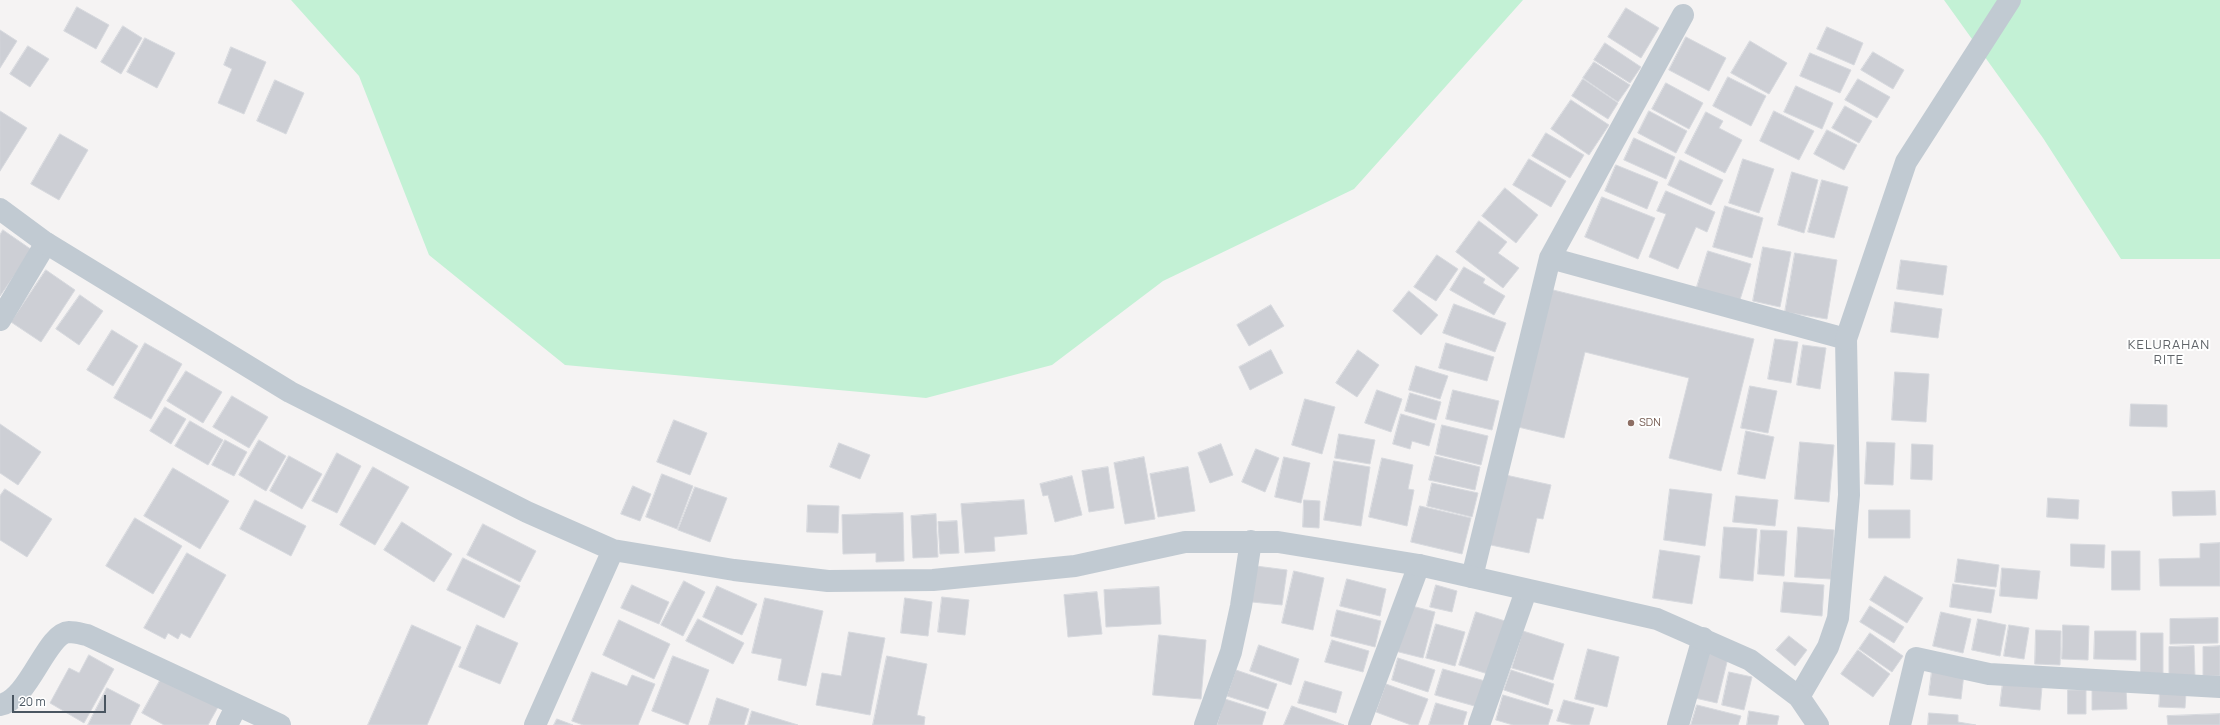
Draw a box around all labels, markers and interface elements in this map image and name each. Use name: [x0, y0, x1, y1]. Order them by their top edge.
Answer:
district label: KELURAHAN RITE: [2128, 337, 2210, 368]
place label: SDN: [1639, 416, 1661, 430]
marker: SDN: [1626, 418, 1636, 428]
scale bar: [14, 687, 108, 713]
text: 20 m: [19, 693, 46, 710]

